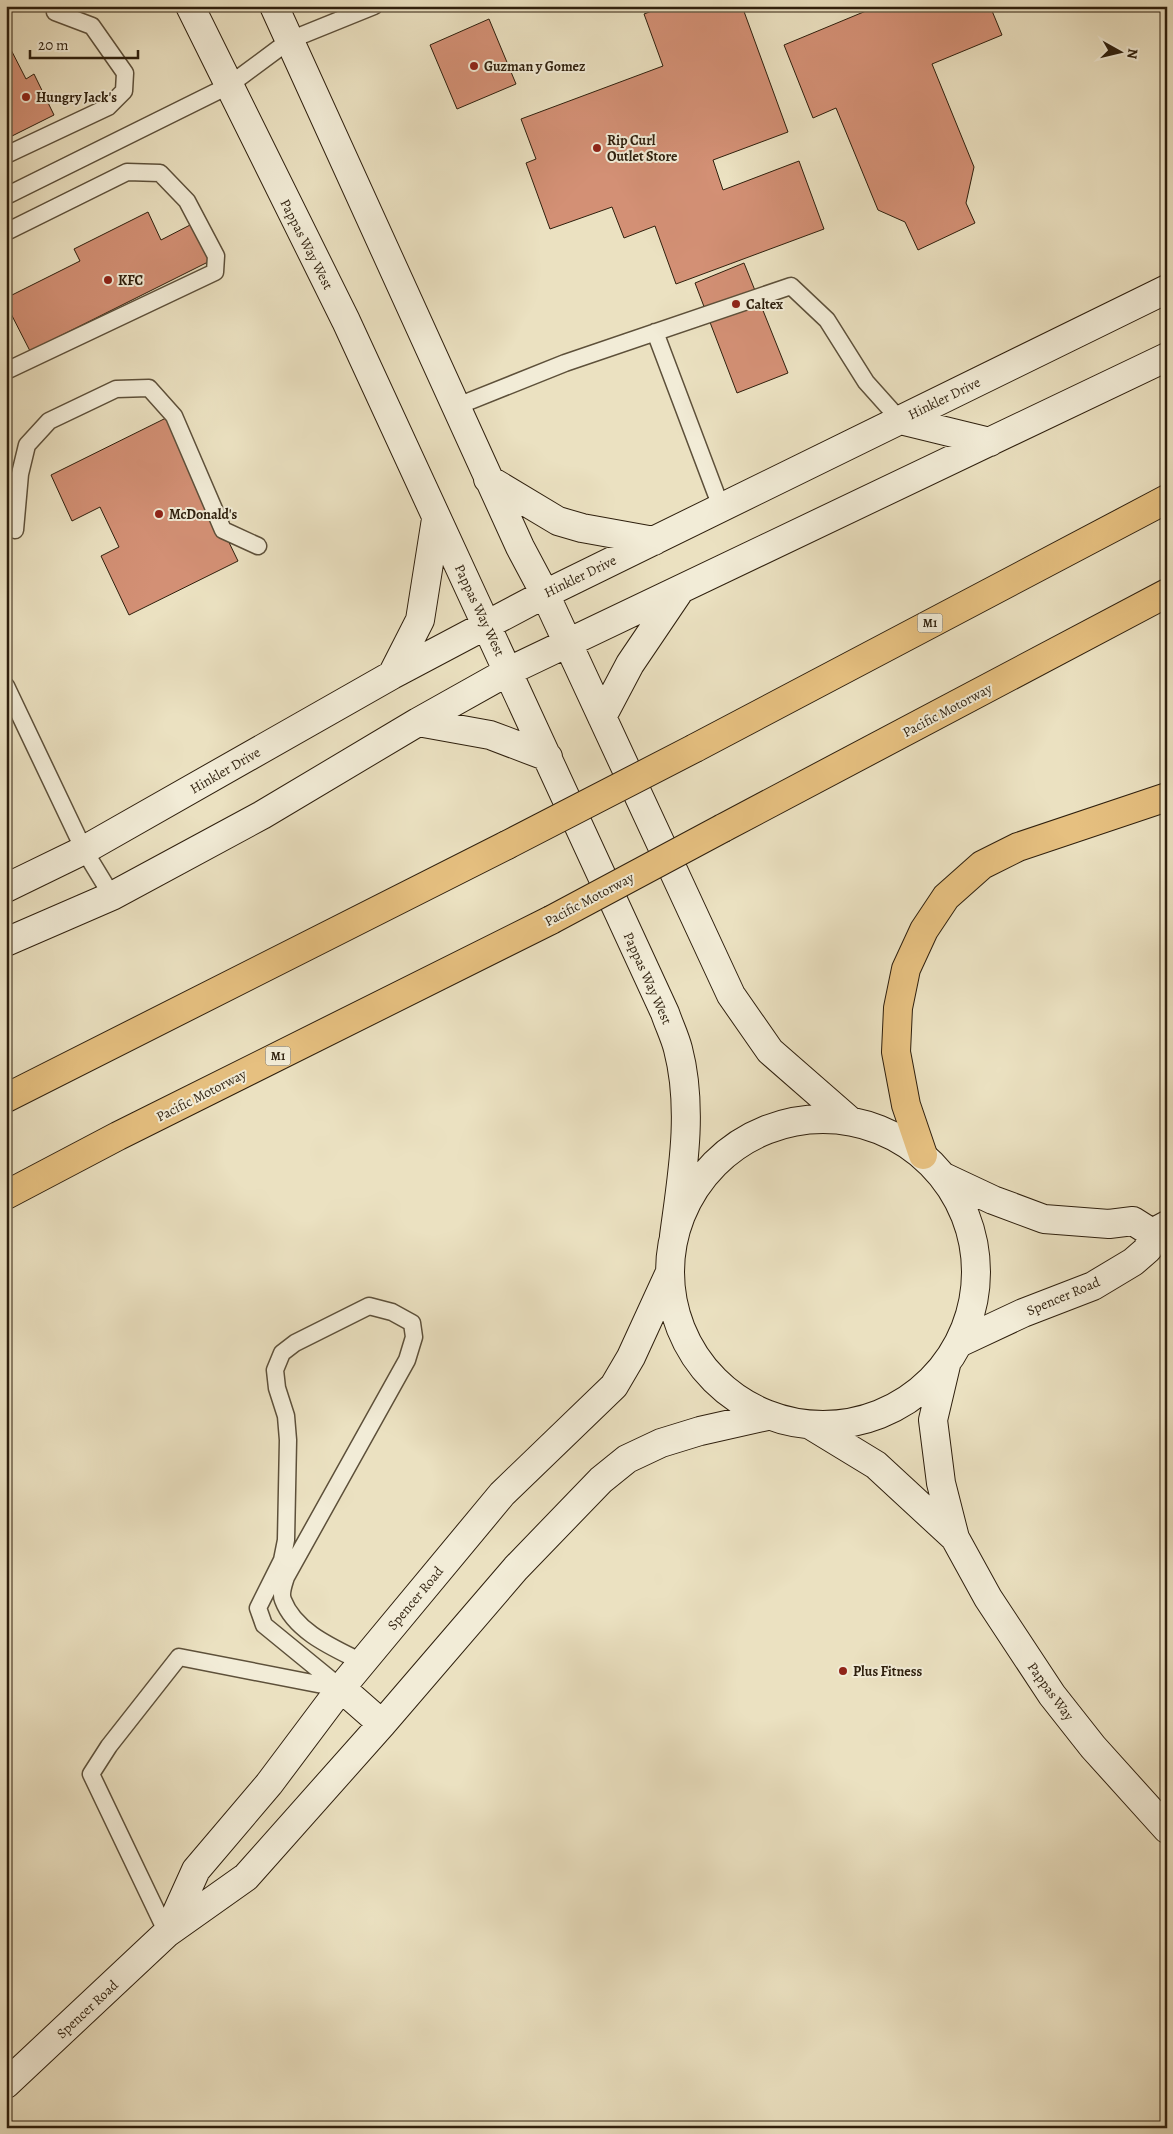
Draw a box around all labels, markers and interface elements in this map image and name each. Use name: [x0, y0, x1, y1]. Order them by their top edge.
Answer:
scale bar: [30, 28, 138, 60]
north arrow: [1096, 28, 1146, 78]
text: 20 m: [38, 35, 69, 55]
text: N: [1122, 47, 1142, 60]
place label: Guzman y Gomez: [484, 57, 586, 76]
marker: Guzman y Gomez: [468, 60, 480, 72]
place label: Hungry Jack's: [36, 88, 117, 107]
marker: Hungry Jack's: [20, 91, 32, 103]
place label: Rip Curl Outlet Store: [607, 131, 678, 166]
marker: Rip Curl Outlet Store: [591, 142, 603, 154]
street label: Pappas Way West: [276, 196, 338, 293]
place label: KFC: [118, 271, 143, 290]
marker: KFC: [102, 274, 114, 286]
place label: Caltex: [746, 295, 783, 314]
marker: Caltex: [730, 298, 742, 310]
street label: Hinkler Drive: [905, 373, 984, 424]
place label: McDonald's: [169, 505, 237, 524]
marker: McDonald's: [153, 508, 165, 520]
street label: Hinkler Drive: [541, 551, 620, 602]
street label: Pappas Way West: [450, 561, 509, 660]
road number: M1: [918, 614, 942, 632]
street label: Pacific Motorway: [899, 679, 996, 742]
street label: Hinkler Drive: [187, 743, 264, 798]
street label: Pacific Motorway: [541, 868, 638, 931]
street label: Pappas Way West: [619, 929, 677, 1028]
road number: M1: [266, 1046, 290, 1066]
street label: Pacific Motorway: [153, 1064, 250, 1126]
street label: Spencer Road: [1024, 1272, 1103, 1320]
street label: Spencer Road: [383, 1562, 448, 1634]
street label: Pappas Way: [1023, 1658, 1079, 1725]
place label: Plus Fitness: [853, 1662, 922, 1681]
marker: Plus Fitness: [837, 1665, 849, 1677]
street label: Spencer Road: [52, 1975, 123, 2043]

